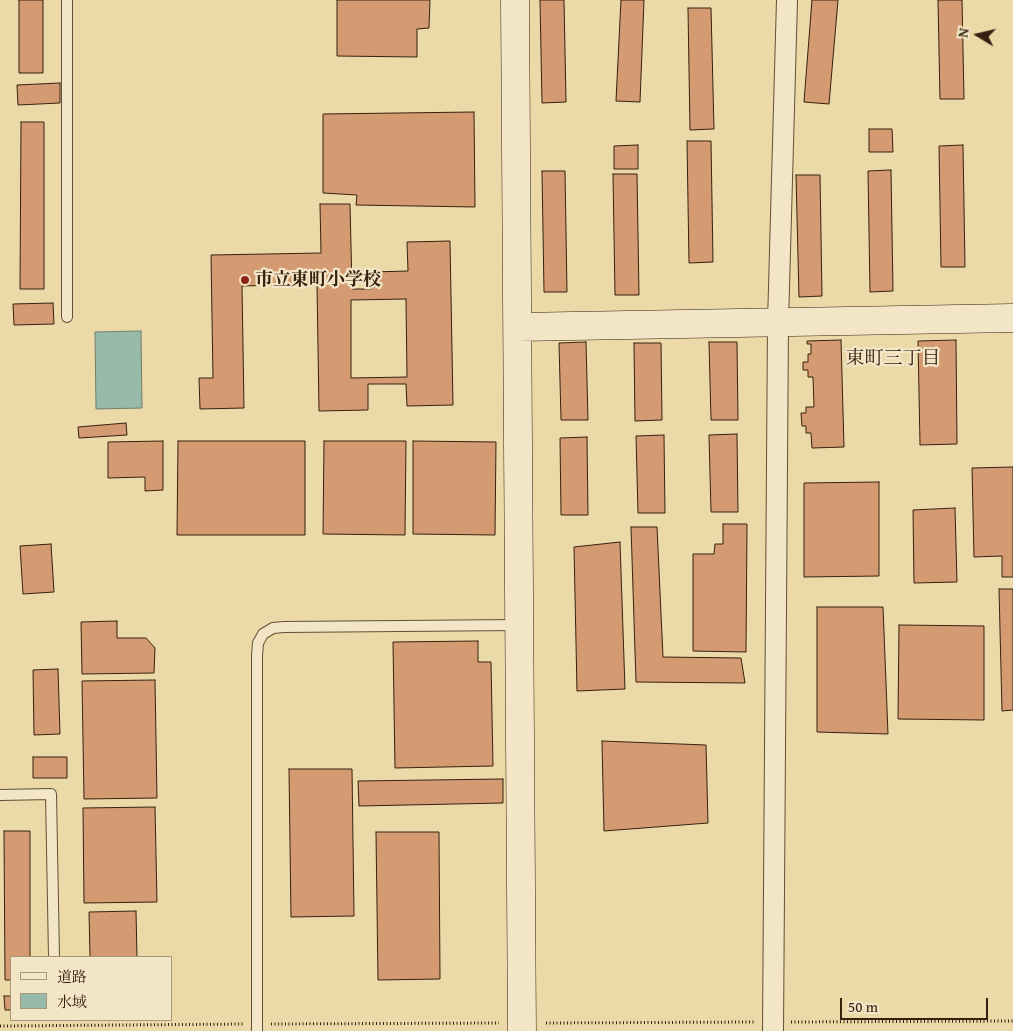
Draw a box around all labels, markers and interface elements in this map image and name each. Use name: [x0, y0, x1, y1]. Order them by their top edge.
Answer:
north arrow: [953, 10, 1003, 60]
text: N: [953, 26, 974, 39]
place label: 市立東町小学校: [255, 269, 381, 291]
marker: 市立東町小学校: [239, 274, 251, 286]
district label: 東町三丁目: [846, 348, 940, 370]
legend: [10, 956, 172, 1021]
text: 道路: [57, 966, 87, 987]
scale bar: [843, 988, 990, 1020]
text: 水域: [57, 991, 87, 1012]
text: 50 m: [848, 996, 878, 1017]

